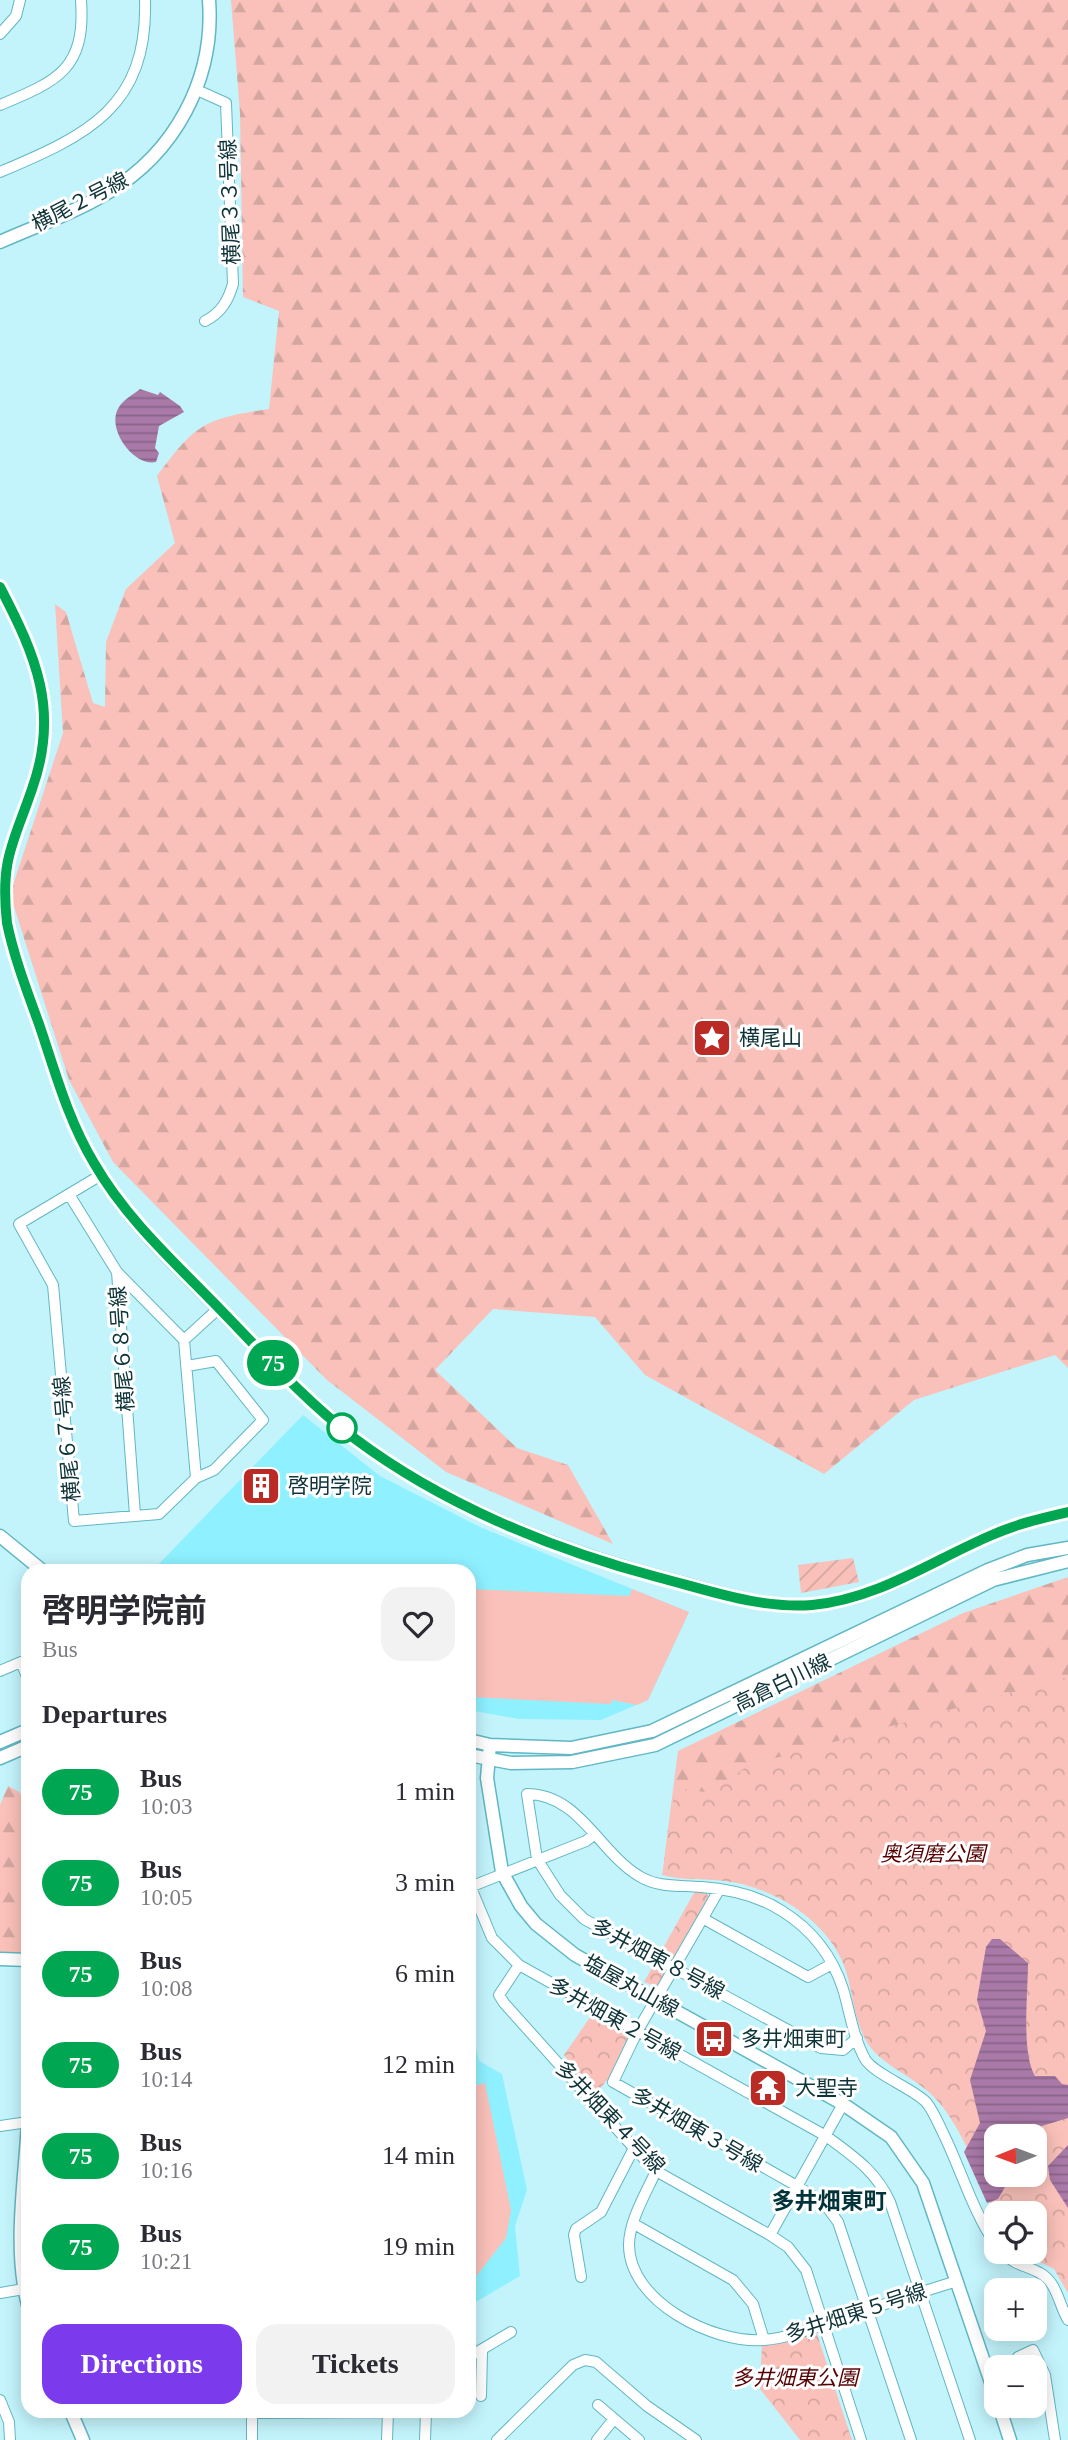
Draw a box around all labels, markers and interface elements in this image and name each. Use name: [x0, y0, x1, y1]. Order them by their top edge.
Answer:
street label: 横尾３３号線: [216, 139, 244, 265]
street label: 横尾２号線: [28, 167, 132, 237]
place icon: 横尾山: [691, 1017, 733, 1059]
place label: 横尾山: [739, 1026, 802, 1050]
street label: 横尾６８号線: [106, 1285, 138, 1413]
line badge: 75: [242, 1340, 304, 1386]
text: 75: [261, 1350, 285, 1376]
street label: 横尾６７号線: [50, 1375, 84, 1503]
unlabelled marker: [327, 1413, 357, 1443]
building icon: 啓明学院: [240, 1465, 282, 1507]
place label: 啓明学院: [288, 1474, 372, 1498]
button: heart: [381, 1587, 455, 1661]
text: 啓明学院前: [42, 1593, 207, 1629]
text: Bus: [42, 1637, 78, 1662]
street label: 高倉白川線: [730, 1649, 834, 1717]
text: Departures: [42, 1700, 167, 1729]
text: Bus: [140, 1764, 182, 1793]
text: 1 min: [395, 1777, 455, 1806]
text: 75: [69, 1779, 93, 1805]
text: 10:03: [140, 1794, 192, 1819]
park label: 奥須磨公園: [881, 1842, 988, 1866]
text: Bus: [140, 1855, 182, 1884]
text: 3 min: [395, 1868, 455, 1897]
text: 75: [69, 1870, 93, 1896]
text: 10:05: [140, 1885, 192, 1910]
street label: 多井畑東８号線: [587, 1914, 729, 2004]
text: Bus: [140, 1946, 182, 1975]
street label: 塩屋丸山線: [579, 1950, 683, 2022]
text: 6 min: [395, 1959, 455, 1988]
text: 75: [69, 1961, 93, 1987]
street label: 多井畑東２号線: [545, 1973, 685, 2065]
text: 10:08: [140, 1976, 192, 2001]
bus stop icon: 多井畑東町: [693, 2018, 735, 2060]
place label: 多井畑東町: [741, 2027, 846, 2051]
text: Bus: [140, 2037, 182, 2066]
text: 12 min: [382, 2050, 455, 2079]
text: 75: [69, 2052, 93, 2078]
street label: 多井畑東４号線: [550, 2056, 670, 2178]
text: 10:14: [140, 2067, 192, 2092]
temple icon: 大聖寺: [747, 2067, 789, 2109]
place label: 大聖寺: [795, 2076, 858, 2100]
street label: 多井畑東３号線: [627, 2083, 767, 2177]
north arrow: [984, 2124, 1046, 2188]
map controls: [984, 2124, 1047, 2418]
text: Bus: [140, 2128, 182, 2157]
text: 14 min: [382, 2141, 455, 2170]
text: 75: [69, 2143, 93, 2169]
text: 10:16: [140, 2158, 192, 2183]
district label: 多井畑東町: [772, 2189, 887, 2214]
button: locate: [984, 2201, 1047, 2264]
text: Bus: [140, 2219, 182, 2248]
text: 19 min: [382, 2232, 455, 2261]
text: 75: [69, 2234, 93, 2260]
text: 10:21: [140, 2249, 192, 2274]
button: +: [984, 2278, 1047, 2341]
street label: 多井畑東５号線: [782, 2279, 930, 2347]
button: Directions: [42, 2324, 242, 2404]
button: Tickets: [256, 2324, 455, 2404]
button: −: [984, 2355, 1047, 2418]
park label: 多井畑東公園: [732, 2366, 861, 2390]

